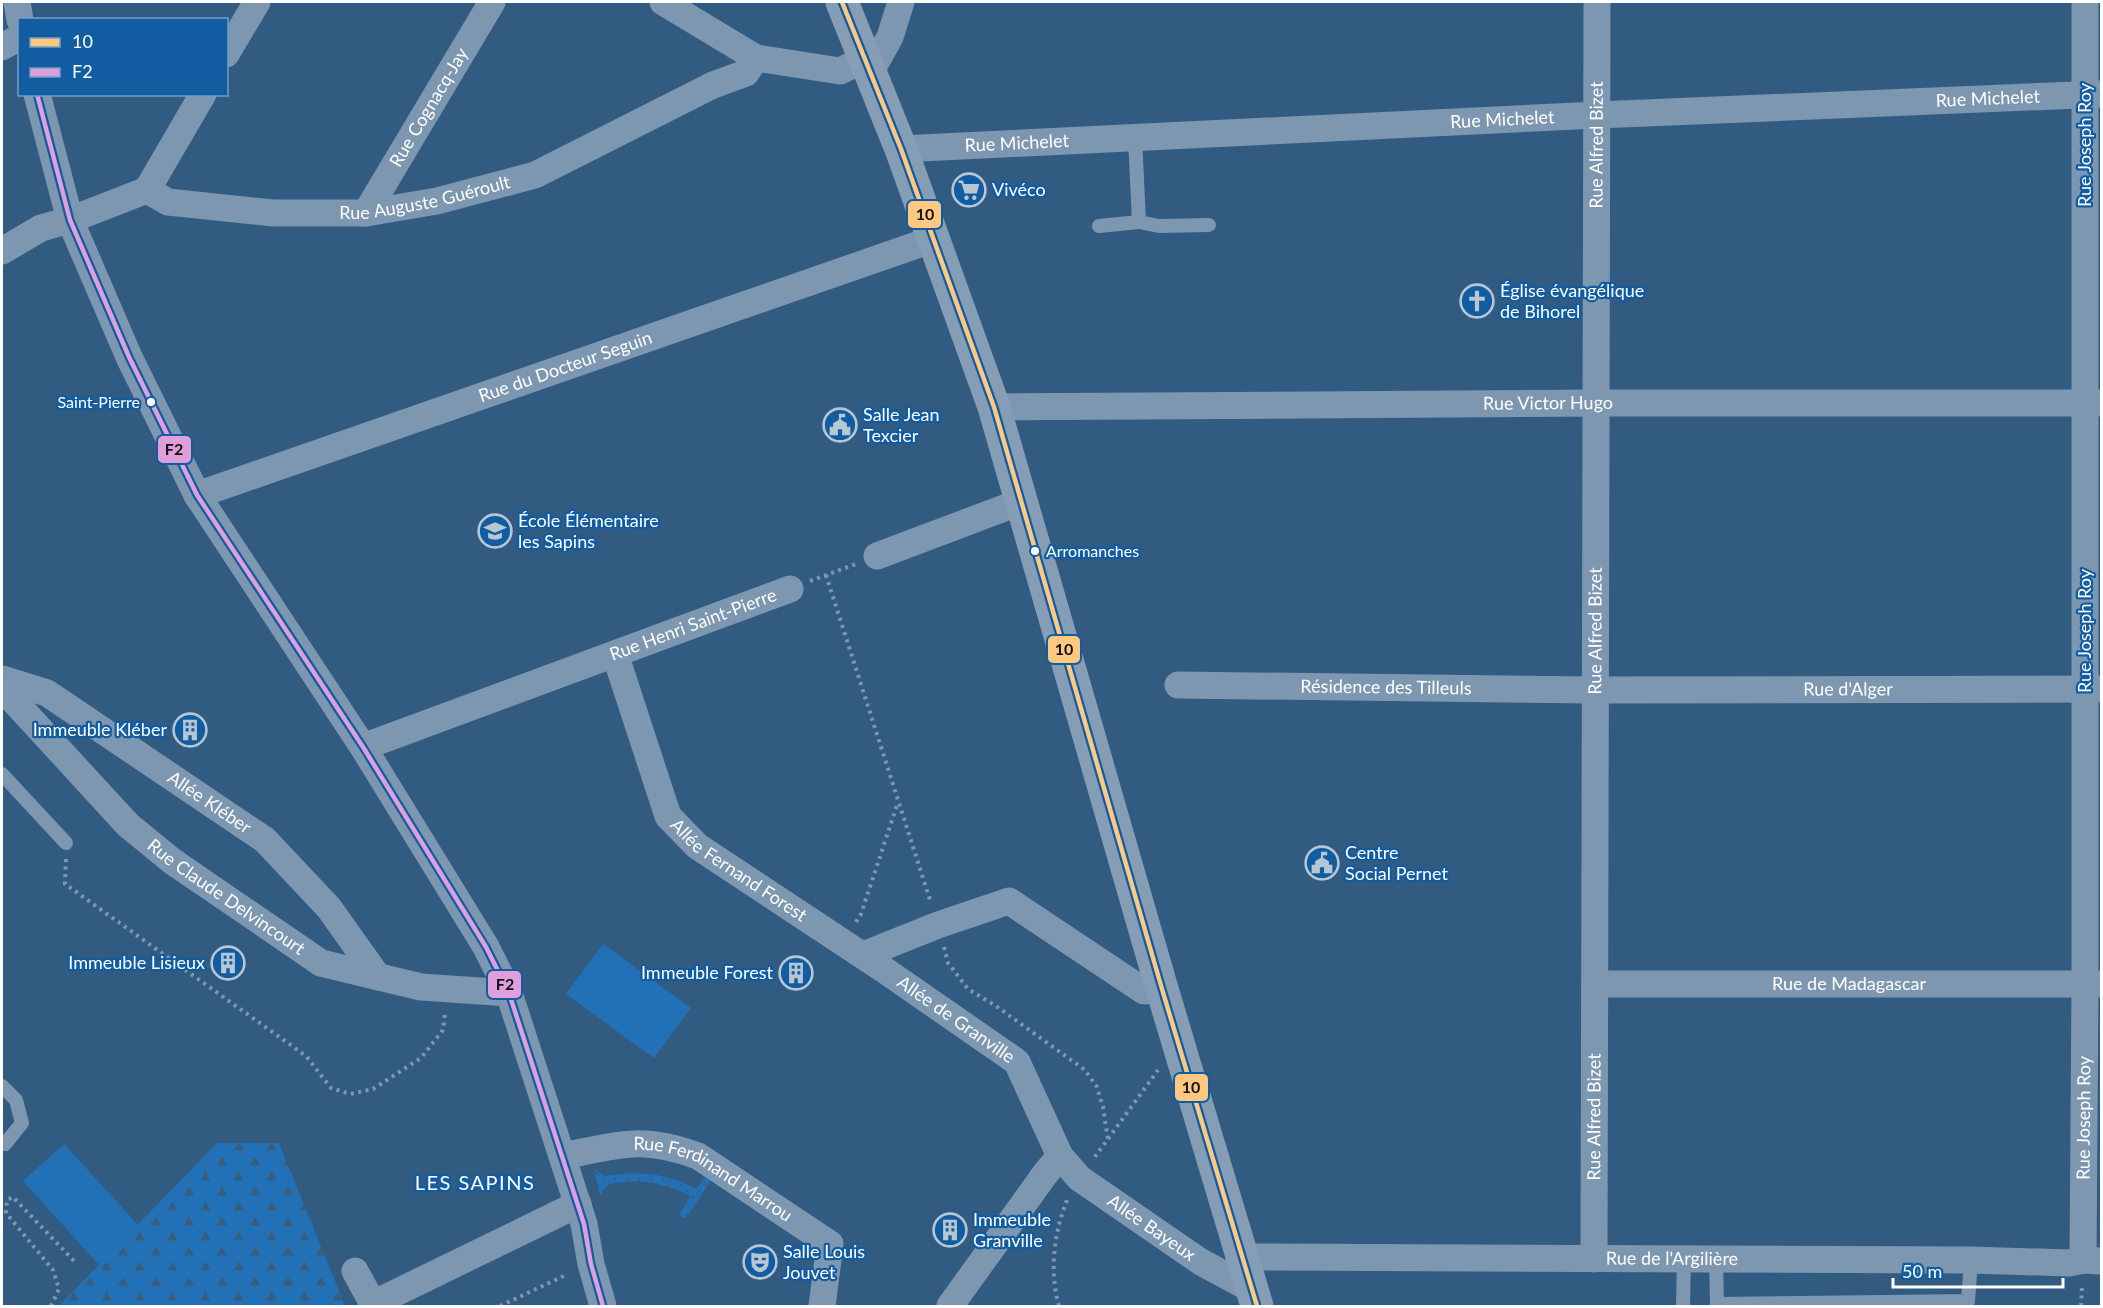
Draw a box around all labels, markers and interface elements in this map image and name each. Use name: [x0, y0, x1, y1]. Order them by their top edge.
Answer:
legend: [18, 18, 228, 96]
text: 10: [72, 30, 93, 52]
street label: Rue Cognacq-Jay: [384, 43, 473, 171]
text: F2: [72, 60, 93, 82]
street label: Rue Alfred Bizet: [1585, 81, 1607, 209]
street label: Rue Joseph Roy: [2073, 82, 2095, 207]
street label: Rue Michelet: [1935, 85, 2041, 111]
street label: Rue Michelet: [1450, 105, 1555, 132]
street label: Rue Michelet: [964, 129, 1070, 156]
street label: Rue Auguste Guéroult: [339, 170, 513, 223]
supermarket icon: Vivéco: [951, 172, 987, 208]
place label: Vivéco: [992, 178, 1046, 200]
line badge: 10: [907, 200, 942, 229]
text: 10: [916, 204, 934, 223]
place label: Église évangélique de Bihorel: [1500, 279, 1644, 322]
church icon: Église évangélique de Bihorel: [1459, 283, 1495, 319]
street label: Rue du Docteur Seguin: [475, 326, 655, 406]
street label: Rue Victor Hugo: [1483, 391, 1613, 414]
place label: Saint-Pierre: [58, 392, 140, 411]
marker: Saint-Pierre: [145, 396, 157, 408]
place label: Salle Jean Texcier: [863, 403, 939, 446]
public building icon: Salle Jean Texcier: [822, 407, 858, 443]
line badge: F2: [157, 435, 192, 464]
text: F2: [165, 439, 183, 458]
place label: École Élémentaire les Sapins: [518, 509, 659, 552]
school or university icon: École Élémentaire les Sapins: [477, 513, 513, 549]
place label: Arromanches: [1046, 541, 1139, 560]
marker: Arromanches: [1029, 545, 1041, 557]
street label: Rue Alfred Bizet: [1583, 567, 1606, 695]
street label: Rue Joseph Roy: [2073, 568, 2095, 693]
street label: Rue Henri Saint-Pierre: [606, 583, 779, 665]
line badge: 10: [1047, 635, 1081, 664]
text: 10: [1055, 639, 1073, 658]
street label: Résidence des Tilleuls: [1300, 674, 1472, 699]
street label: Rue d'Alger: [1803, 677, 1893, 700]
building icon: Immeuble Kléber: [172, 712, 208, 748]
place label: Immeuble Kléber: [33, 718, 167, 740]
street label: Allée Kléber: [164, 766, 256, 838]
street label: Allée Fernand Forest: [666, 813, 812, 926]
street label: Rue Claude Delvincourt: [143, 834, 310, 959]
place label: Centre Social Pernet: [1345, 841, 1449, 884]
public building icon: Centre Social Pernet: [1304, 845, 1340, 881]
building icon: Immeuble Lisieux: [210, 945, 246, 981]
place label: Immeuble Lisieux: [68, 951, 205, 973]
building icon: Immeuble Forest: [778, 955, 814, 991]
place label: Immeuble Forest: [641, 961, 774, 983]
line badge: F2: [487, 970, 522, 999]
street label: Allée de Granville: [893, 970, 1020, 1067]
street label: Rue de Madagascar: [1772, 972, 1926, 994]
text: F2: [496, 974, 514, 993]
street label: Rue Alfred Bizet: [1582, 1053, 1604, 1181]
street label: Rue Joseph Roy: [2072, 1055, 2094, 1180]
line badge: 10: [1174, 1073, 1209, 1102]
text: 10: [1182, 1077, 1200, 1096]
street label: Rue Ferdinand Marrou: [633, 1132, 797, 1226]
district label: LES SAPINS: [415, 1170, 535, 1194]
street label: Allée Bayeux: [1104, 1189, 1200, 1265]
place label: Immeuble Granville: [973, 1208, 1051, 1251]
building icon: Immeuble Granville: [932, 1212, 968, 1248]
place label: Salle Louis Jouvet: [783, 1240, 865, 1283]
theatre icon: Salle Louis Jouvet: [742, 1244, 778, 1280]
street label: Rue de l'Argilière: [1606, 1246, 1738, 1269]
scale bar: [1893, 1251, 2062, 1289]
text: 50 m: [1902, 1260, 1942, 1282]

